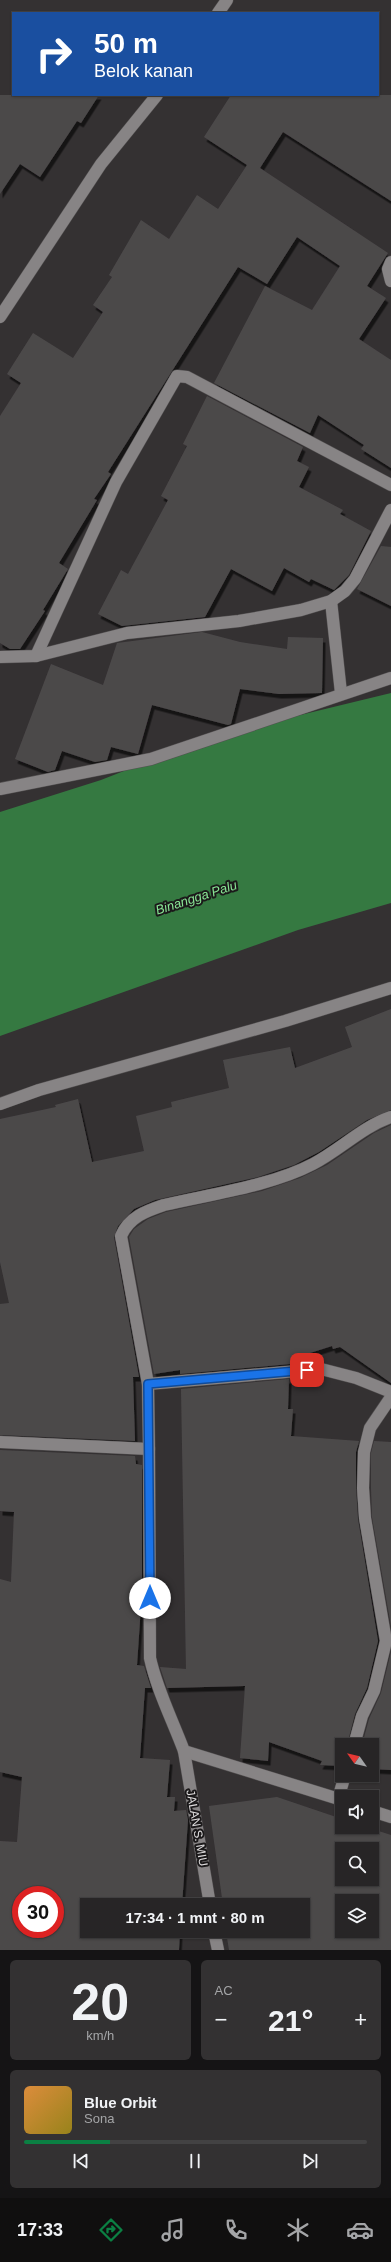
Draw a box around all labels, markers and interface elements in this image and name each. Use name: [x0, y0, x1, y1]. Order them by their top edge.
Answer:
icon: right: [28, 28, 80, 80]
text: 50 m: [94, 28, 158, 59]
text: Belok kanan: [94, 61, 193, 81]
water label: Binangga Palu: [154, 877, 239, 918]
pin: [290, 1353, 324, 1387]
icon: arrive: [296, 1359, 318, 1381]
position arrow: [129, 1577, 171, 1619]
north arrow: [335, 1738, 379, 1782]
map controls: [335, 1738, 379, 1938]
street label: JALAN S. MIU: [183, 1789, 211, 1867]
button: sound: [335, 1790, 379, 1834]
button: search: [335, 1842, 379, 1886]
speed limit sign: 30: [12, 1886, 64, 1938]
button: layers: [335, 1894, 379, 1938]
text: 17:34 · 1 mnt · 80 m: [125, 1909, 265, 1926]
text: 20: [71, 1973, 129, 2031]
text: AC: [215, 1983, 233, 1998]
text: 21°: [268, 2004, 313, 2037]
text: −: [215, 2007, 227, 2032]
text: +: [354, 2007, 367, 2032]
text: km/h: [86, 2028, 114, 2043]
text: Blue Orbit: [84, 2094, 157, 2111]
text: Sona: [84, 2111, 114, 2126]
icon: previous: [70, 2150, 92, 2172]
icon: pause: [184, 2150, 206, 2172]
icon: next: [299, 2150, 321, 2172]
icon: directions: [97, 2216, 125, 2244]
icon: music: [159, 2216, 187, 2244]
icon: phone: [222, 2216, 250, 2244]
icon: climate: [284, 2216, 312, 2244]
icon: car: [346, 2216, 374, 2244]
text: 17:33: [17, 2220, 63, 2240]

